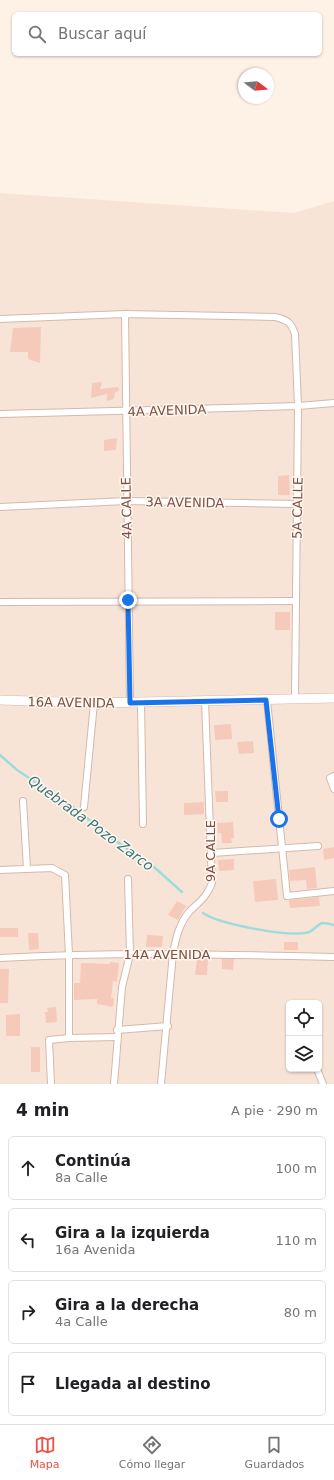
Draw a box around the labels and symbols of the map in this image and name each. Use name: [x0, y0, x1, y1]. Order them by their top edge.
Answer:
north arrow: [238, 68, 274, 104]
street label: 4A AVENIDA: [127, 402, 207, 419]
street label: 4A CALLE: [118, 477, 135, 539]
street label: 5A CALLE: [289, 477, 306, 539]
street label: 3A AVENIDA: [146, 494, 225, 511]
route end: [119, 591, 137, 609]
street label: 16A AVENIDA: [27, 694, 115, 711]
water label: Quebrada Pozo Zarco: [25, 772, 157, 874]
route start: [270, 810, 288, 828]
street label: 9A CALLE: [203, 820, 218, 882]
street label: 14A AVENIDA: [124, 947, 211, 962]

